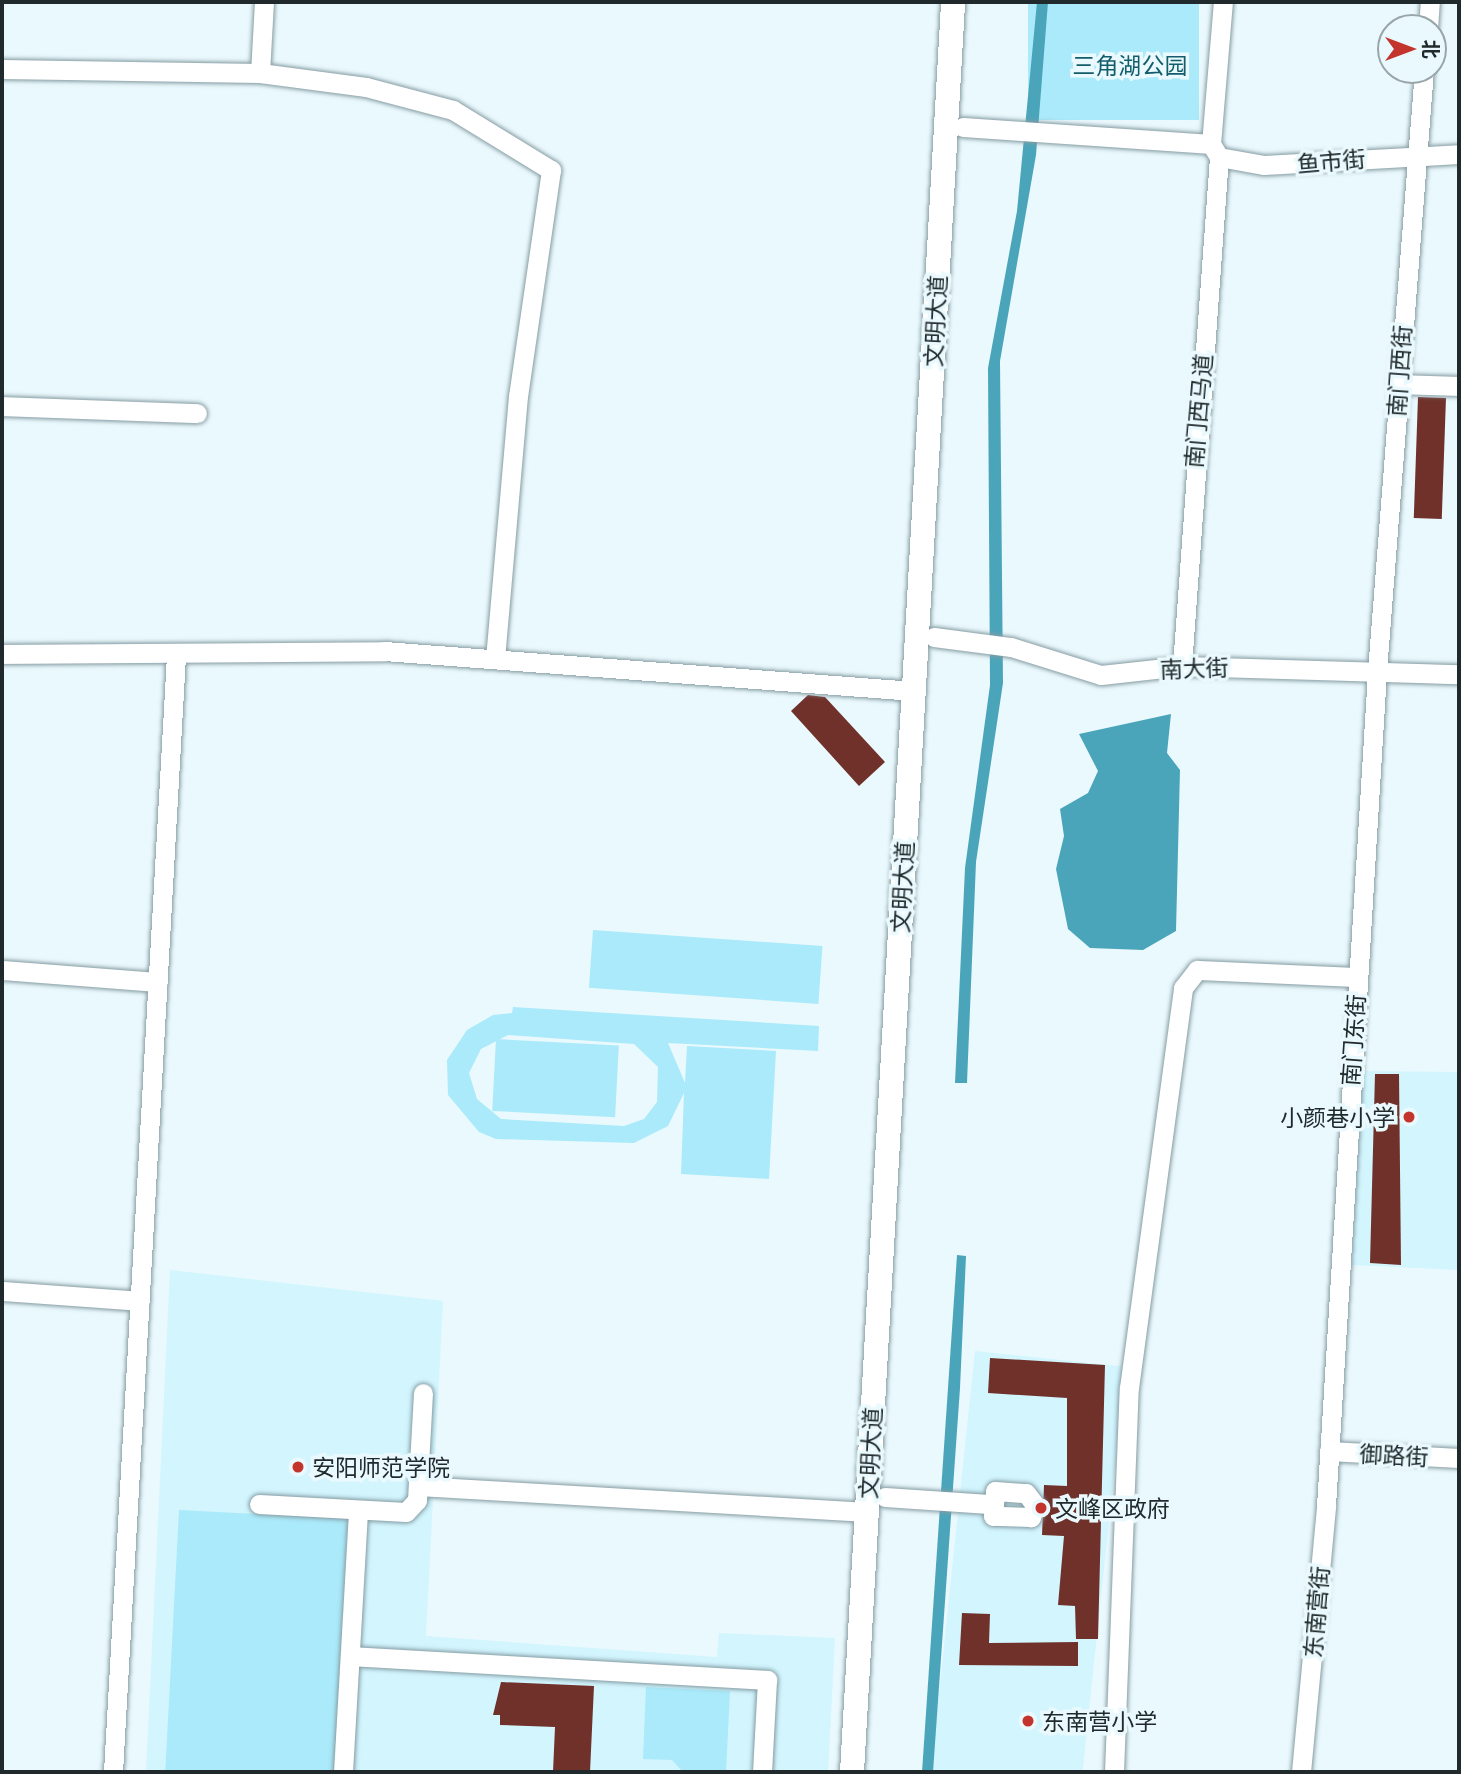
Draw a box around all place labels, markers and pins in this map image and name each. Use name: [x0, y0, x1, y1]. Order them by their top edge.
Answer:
place label: 小颜巷小学: [1280, 1103, 1395, 1131]
marker: 小颜巷小学: [1401, 1109, 1417, 1125]
place label: 安阳师范学院: [312, 1453, 450, 1481]
marker: 安阳师范学院: [290, 1459, 306, 1475]
place label: 文峰区政府: [1055, 1494, 1170, 1522]
marker: 文峰区政府: [1033, 1500, 1049, 1516]
place label: 东南营小学: [1042, 1707, 1157, 1735]
marker: 东南营小学: [1020, 1713, 1036, 1729]

